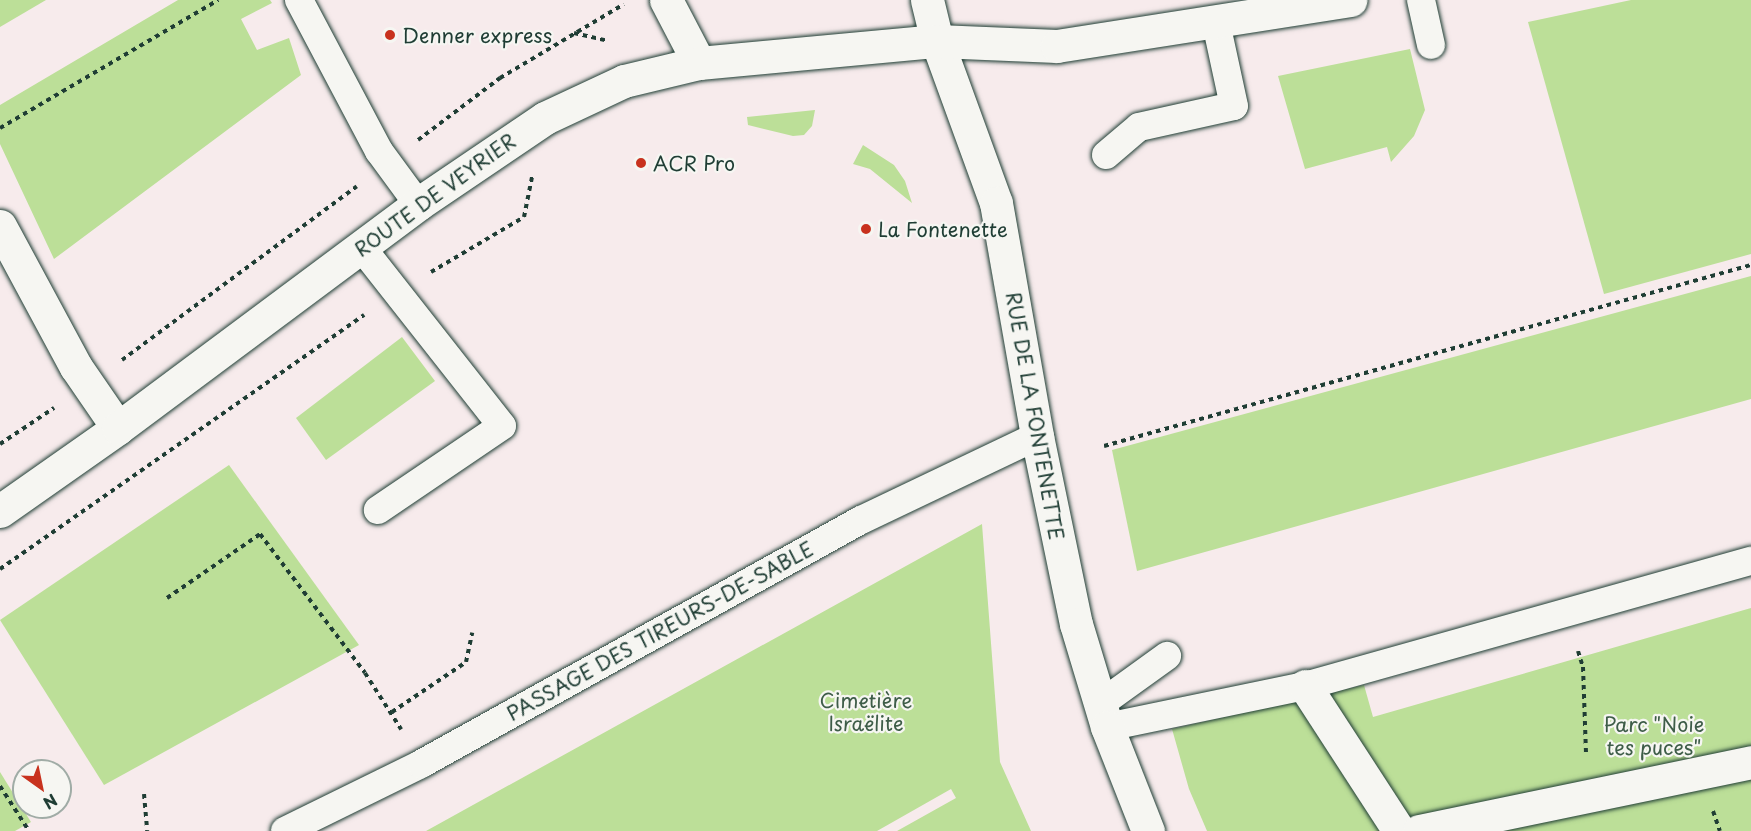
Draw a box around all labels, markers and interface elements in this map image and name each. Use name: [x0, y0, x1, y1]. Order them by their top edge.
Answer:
place label: Denner express: [402, 23, 553, 47]
marker: Denner express: [383, 28, 397, 42]
street label: ROUTE DE VEYRIER: [349, 128, 521, 262]
place label: ACR Pro: [653, 151, 736, 175]
marker: ACR Pro: [634, 156, 648, 170]
place label: La Fontenette: [878, 217, 1010, 241]
marker: La Fontenette: [859, 222, 873, 236]
street label: RUE DE LA FONTENETTE: [1001, 290, 1069, 542]
street label: PASSAGE DES TIREURS-DE-SABLE: [501, 536, 819, 726]
park label: Cimetière Israëlite: [820, 689, 912, 736]
park label: Parc "Noie tes puces": [1603, 712, 1705, 759]
north arrow: [12, 759, 72, 819]
text: N: [39, 789, 63, 816]

